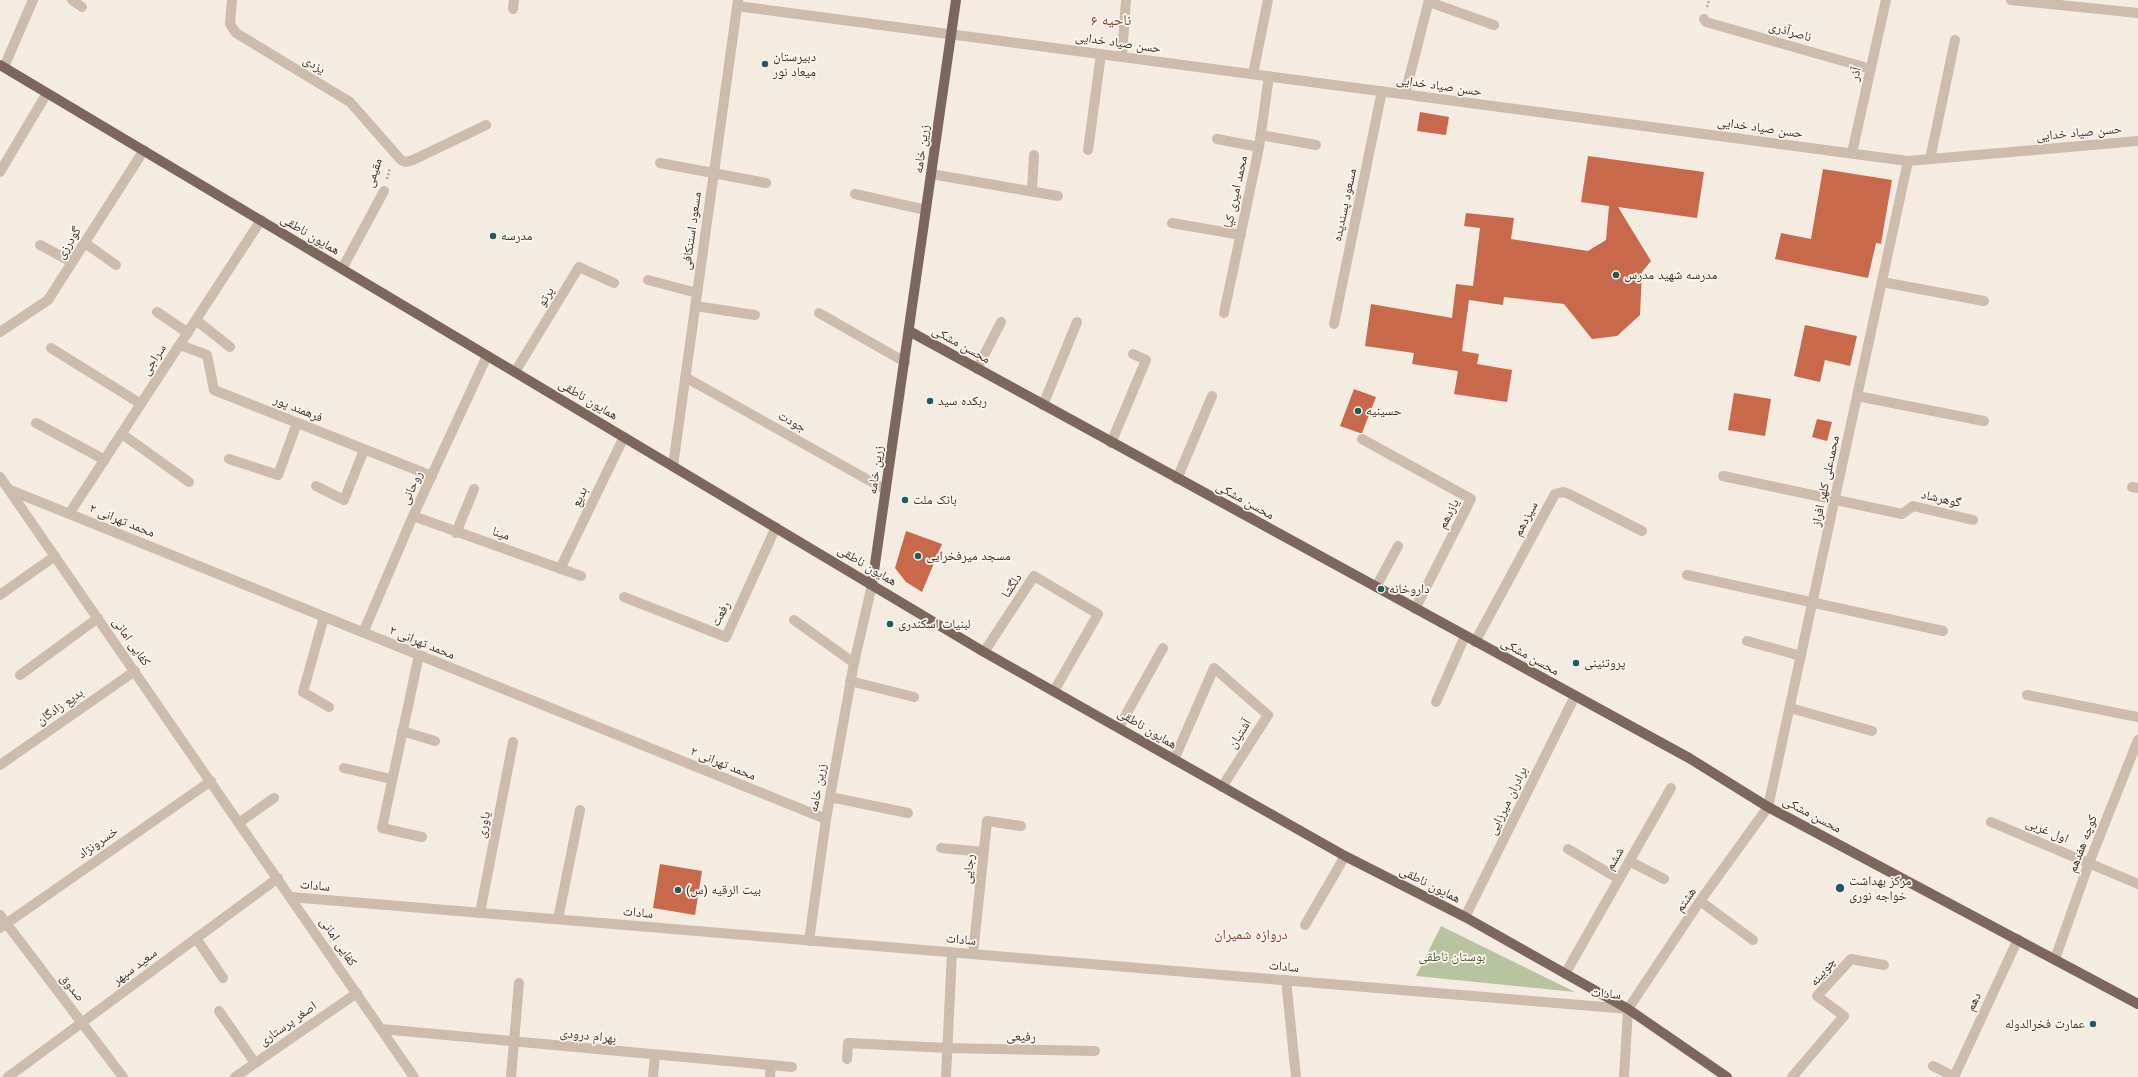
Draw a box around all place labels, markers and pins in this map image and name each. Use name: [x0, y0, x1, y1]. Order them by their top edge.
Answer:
place label: دبیرستان میعاد نور: [773, 49, 816, 80]
marker: دبیرستان میعاد نور: [760, 59, 770, 69]
place label: مدرسه: [501, 228, 533, 244]
marker: مدرسه: [488, 231, 498, 241]
place label: مدرسه شهید مدرس: [1624, 267, 1717, 283]
marker: مدرسه شهید مدرس: [1611, 270, 1621, 280]
place label: ربکده سید: [938, 393, 987, 409]
marker: ربکده سید: [925, 396, 935, 406]
place label: حسینیه: [1366, 403, 1402, 419]
marker: حسینیه: [1353, 406, 1363, 416]
place label: بانک ملت: [913, 492, 957, 508]
marker: بانک ملت: [900, 495, 910, 505]
place label: مسجد میرفخرایی: [926, 548, 1011, 564]
marker: مسجد میرفخرایی: [913, 551, 923, 561]
place label: داروخانه: [1389, 581, 1430, 597]
marker: داروخانه: [1376, 584, 1386, 594]
place label: لبنیات اسکندری: [898, 616, 971, 632]
marker: لبنیات اسکندری: [885, 619, 895, 629]
place label: پروتئینی: [1584, 655, 1625, 671]
marker: پروتئینی: [1571, 658, 1581, 668]
place label: مرکز بهداشت خواجه نوری: [1849, 873, 1911, 904]
place label: بیت الرقیه (س): [686, 882, 761, 898]
marker: مرکز بهداشت خواجه نوری: [1834, 882, 1846, 894]
marker: بیت الرقیه (س): [673, 885, 683, 895]
place label: عمارت فخرالدوله: [2005, 1016, 2085, 1032]
marker: عمارت فخرالدوله: [2088, 1019, 2098, 1029]

